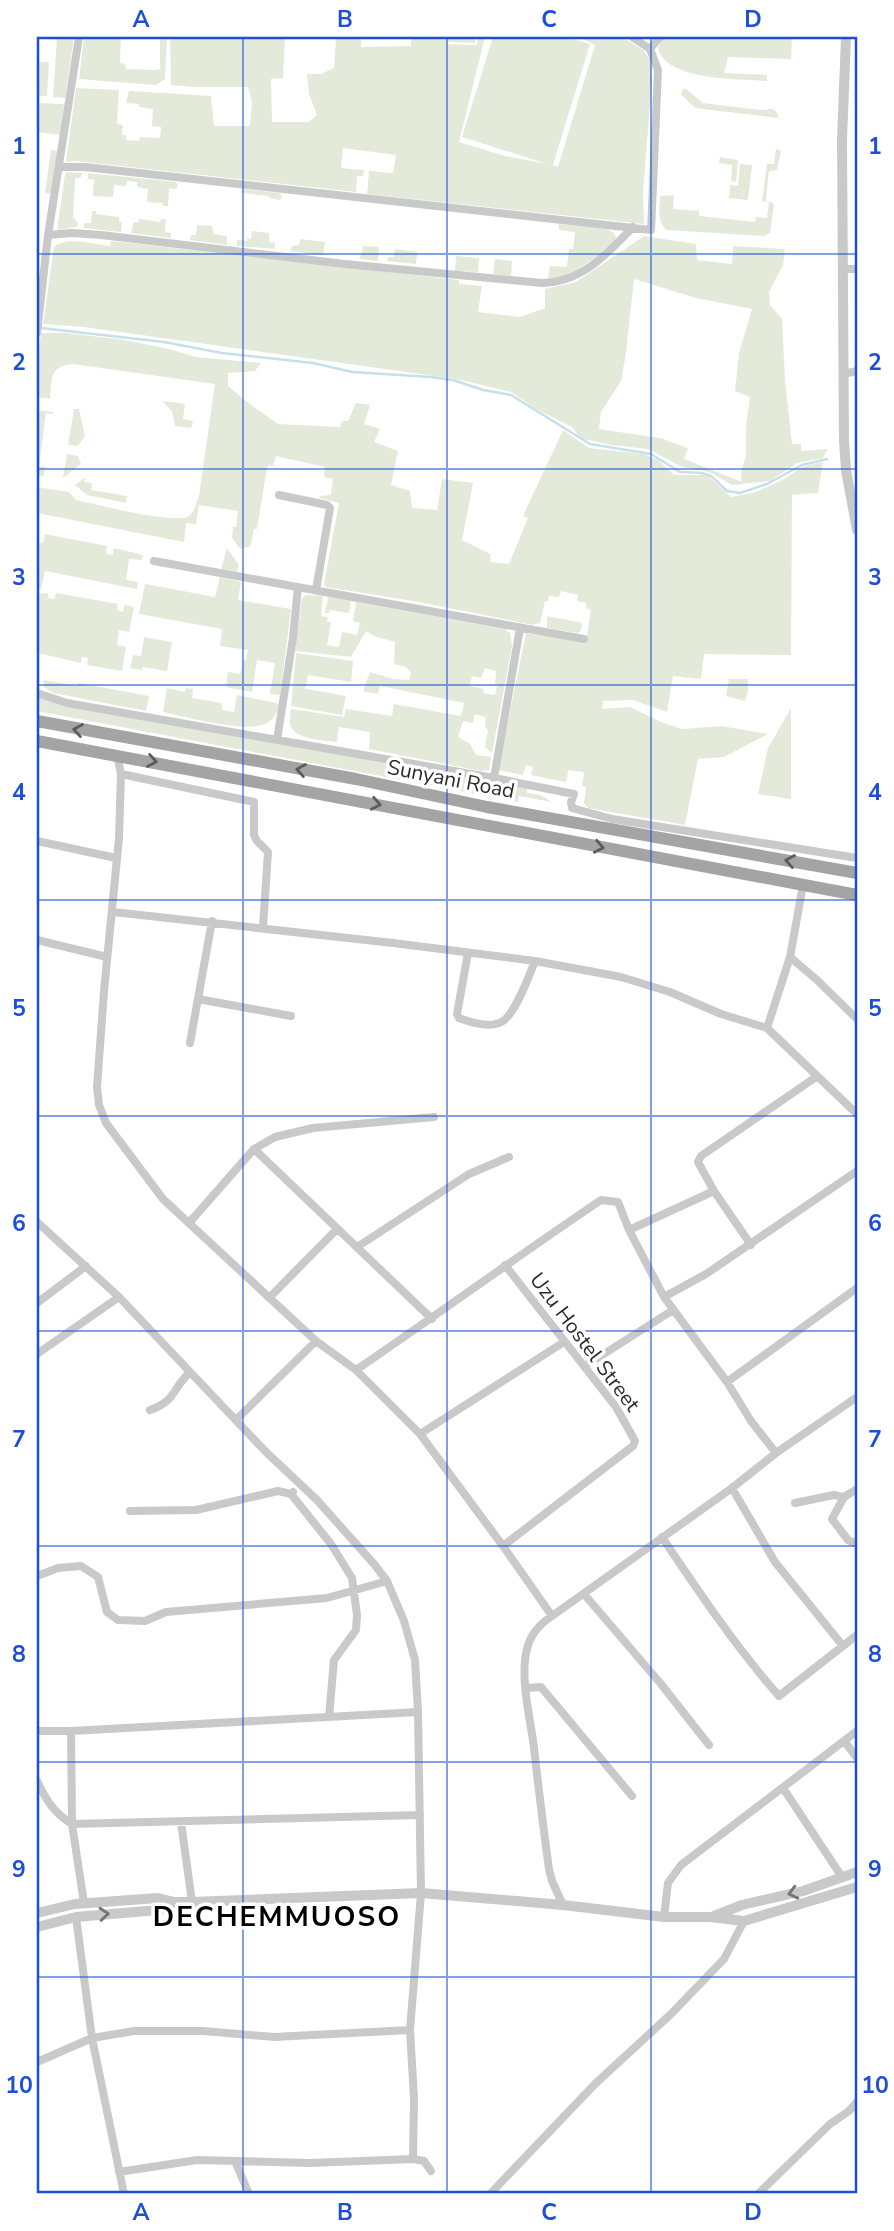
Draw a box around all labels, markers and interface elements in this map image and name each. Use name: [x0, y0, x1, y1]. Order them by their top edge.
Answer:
text: A: [132, 4, 150, 35]
text: B: [337, 4, 353, 35]
text: C: [541, 4, 557, 35]
text: D: [744, 4, 762, 35]
text: 1: [12, 131, 26, 162]
text: 1: [868, 131, 882, 162]
text: 2: [12, 347, 26, 378]
text: 2: [868, 347, 882, 378]
text: 3: [12, 562, 26, 593]
text: 3: [868, 562, 882, 593]
one-way arrow: [72, 723, 83, 738]
one-way arrow: [146, 753, 158, 768]
street label: Sunyani Road: [385, 753, 517, 805]
one-way arrow: [296, 763, 307, 778]
text: 4: [12, 777, 26, 808]
text: 4: [868, 777, 882, 808]
one-way arrow: [370, 795, 382, 810]
one-way arrow: [593, 839, 605, 854]
one-way arrow: [784, 854, 796, 869]
text: 5: [12, 993, 26, 1024]
text: 5: [868, 993, 882, 1024]
text: 6: [12, 1208, 26, 1239]
text: 6: [868, 1208, 882, 1239]
street label: Uzu Hostel Street: [524, 1267, 647, 1418]
text: 7: [12, 1424, 26, 1455]
text: 7: [868, 1424, 882, 1455]
text: 8: [12, 1639, 26, 1670]
text: 8: [868, 1639, 882, 1670]
text: 9: [12, 1854, 26, 1885]
text: 9: [868, 1854, 882, 1885]
one-way arrow: [787, 1885, 799, 1899]
district label: DECHEMMUOSO: [153, 1898, 401, 1936]
one-way arrow: [99, 1907, 110, 1922]
text: 10: [5, 2070, 33, 2101]
text: 10: [861, 2070, 889, 2101]
text: A: [132, 2197, 150, 2228]
text: B: [337, 2197, 353, 2228]
text: C: [541, 2197, 557, 2228]
text: D: [744, 2197, 762, 2228]

